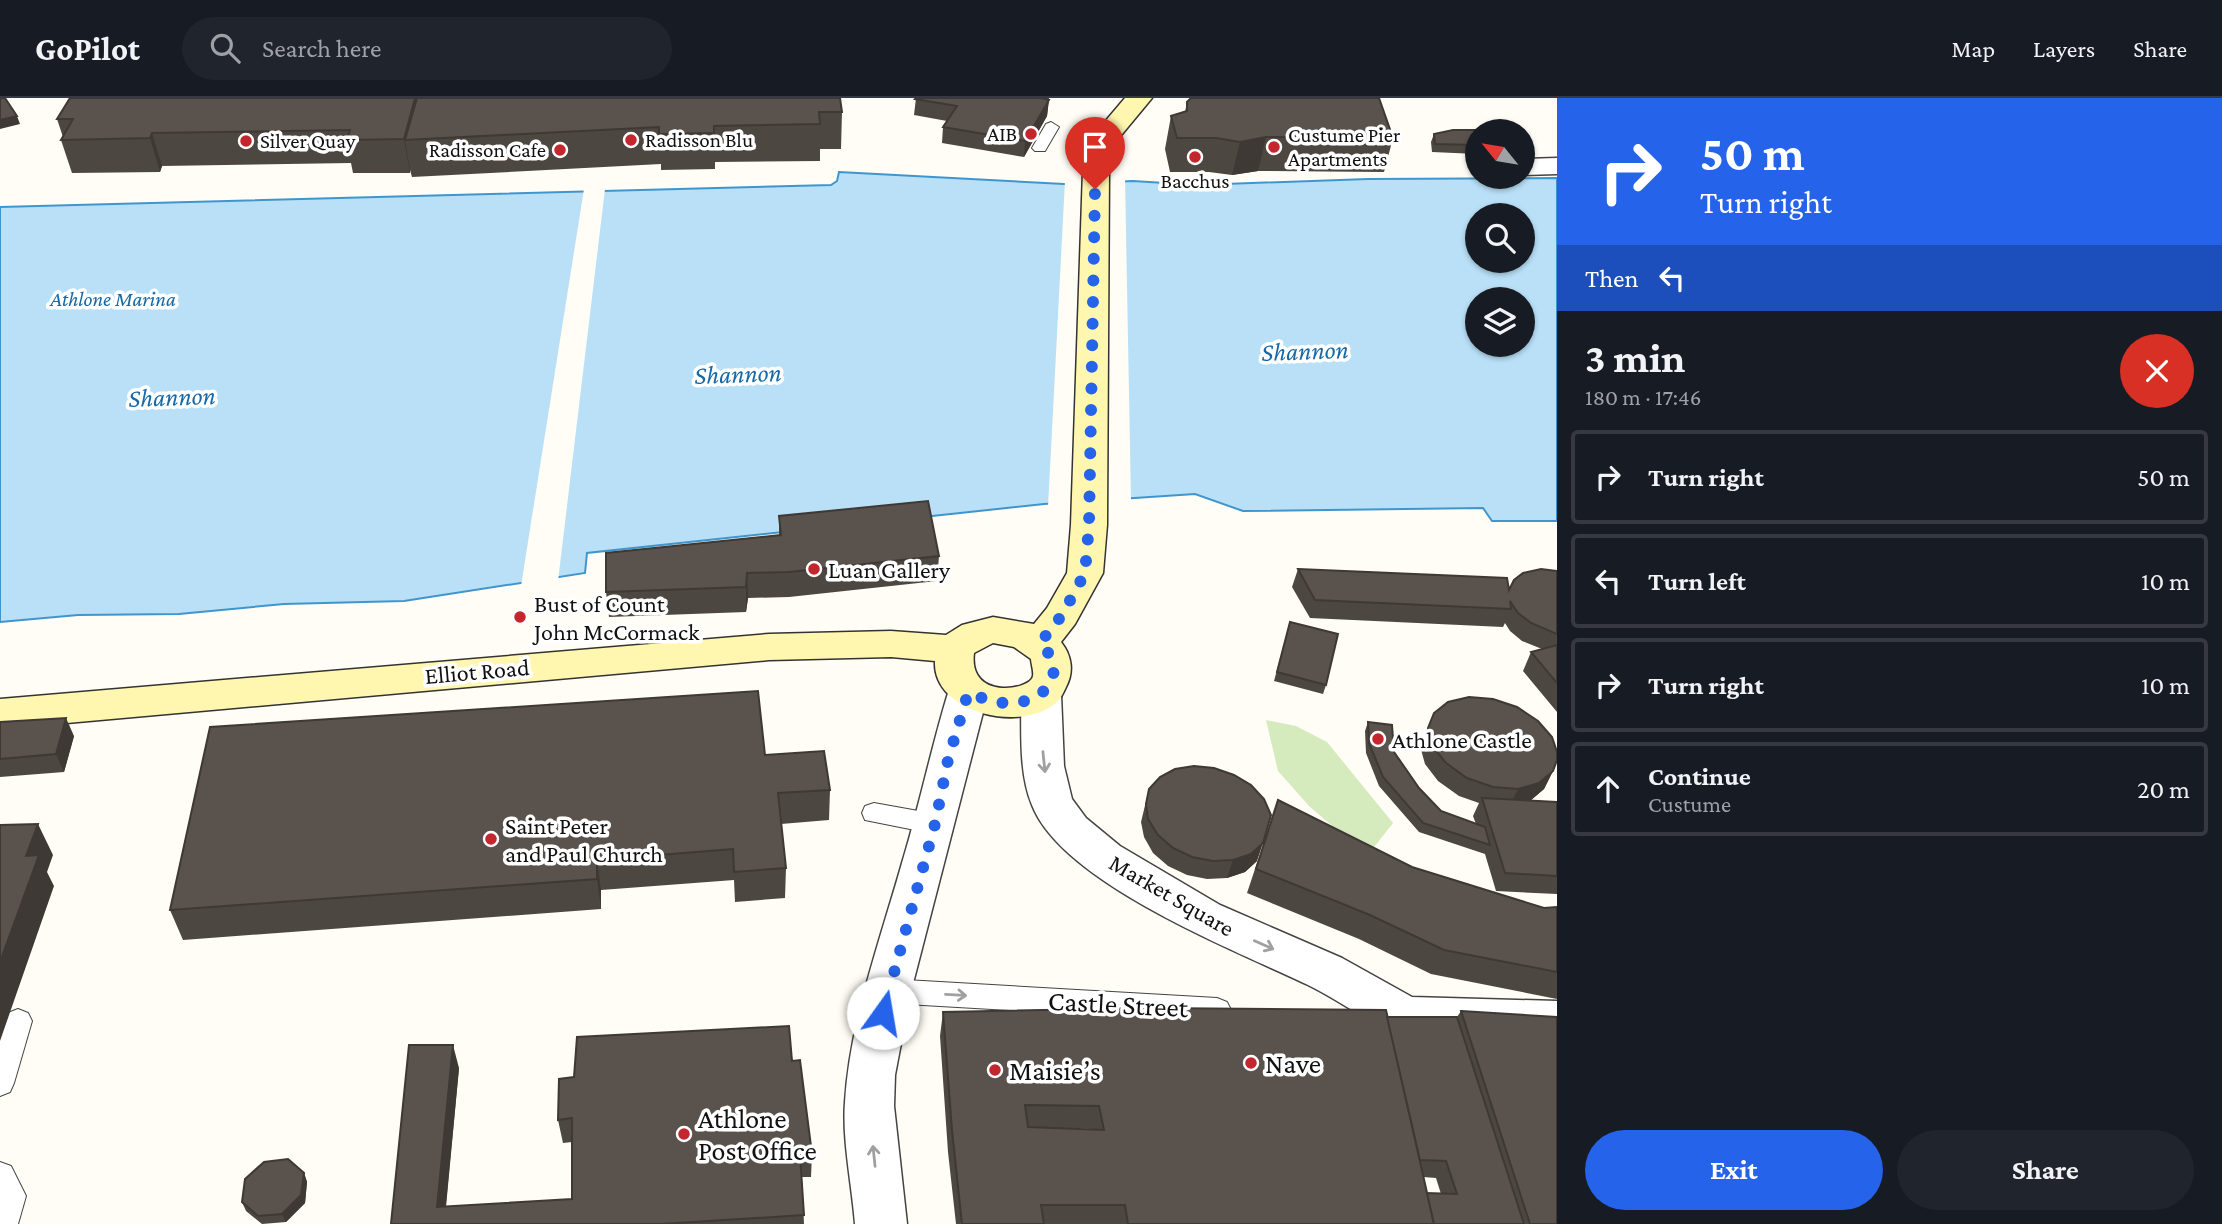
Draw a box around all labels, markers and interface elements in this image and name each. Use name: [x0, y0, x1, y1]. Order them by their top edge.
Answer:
search box: [182, 17, 672, 80]
icon: search: [206, 29, 244, 67]
text: GoPilot: [35, 30, 140, 67]
text: Search here: [262, 34, 381, 63]
text: Map: [1951, 35, 1995, 62]
text: Layers: [2033, 35, 2095, 62]
text: Share: [2133, 35, 2187, 62]
pin: [1065, 117, 1125, 189]
north arrow: [1465, 119, 1535, 189]
map controls: [1465, 119, 1535, 357]
place label: AIB: [987, 122, 1017, 146]
place label: Custume Pier Apartments: [1288, 123, 1401, 171]
marker: AIB: [1023, 126, 1039, 142]
icon: right: [1585, 126, 1676, 217]
text: 50 m: [1700, 126, 1805, 181]
place label: Radisson Blu: [645, 128, 753, 152]
icon: arrive: [1076, 128, 1114, 166]
place label: Silver Quay: [260, 129, 356, 153]
marker: Radisson Blu: [623, 132, 639, 148]
marker: Silver Quay: [238, 133, 254, 149]
place label: Radisson Cafe: [429, 138, 546, 162]
marker: Custume Pier Apartments: [1266, 139, 1282, 155]
marker: Radisson Cafe: [552, 142, 568, 158]
marker: Bacchus: [1187, 149, 1203, 165]
place label: Bacchus: [1160, 169, 1230, 193]
text: Turn right: [1700, 184, 1832, 220]
button: search: [1465, 203, 1535, 273]
icon: left: [1653, 259, 1691, 297]
text: Then: [1585, 264, 1639, 293]
water label: Athlone Marina: [49, 287, 176, 311]
button: layers: [1465, 287, 1535, 357]
text: 3 min: [1585, 334, 1685, 381]
button: close: [2120, 334, 2194, 408]
water label: Shannon: [1261, 335, 1349, 367]
water label: Shannon: [694, 358, 782, 390]
water label: Shannon: [128, 381, 216, 413]
text: 180 m · 17:46: [1585, 384, 1702, 410]
icon: right: [1589, 458, 1627, 496]
text: Turn right: [1648, 463, 1764, 492]
text: 50 m: [2137, 463, 2190, 492]
place label: Luan Gallery: [828, 556, 951, 583]
marker: Luan Gallery: [806, 561, 822, 577]
icon: left: [1589, 562, 1627, 600]
text: Turn left: [1648, 567, 1746, 596]
text: 10 m: [2141, 567, 2190, 596]
place label: Bust of Count John McCormack: [532, 590, 700, 645]
marker: Bust of Count John McCormack: [512, 609, 528, 625]
street label: Elliot Road: [424, 653, 531, 689]
icon: right: [1589, 666, 1627, 704]
text: Turn right: [1648, 671, 1764, 700]
text: 10 m: [2141, 671, 2190, 700]
place label: Athlone Castle: [1392, 726, 1532, 753]
marker: Athlone Castle: [1370, 731, 1386, 747]
one-way arrow: [1038, 750, 1051, 773]
text: Continue: [1648, 762, 1751, 791]
icon: ahead: [1589, 770, 1627, 808]
text: 20 m: [2137, 775, 2190, 804]
text: Custume: [1648, 791, 1731, 817]
place label: Saint Peter and Paul Church: [505, 812, 663, 867]
marker: Saint Peter and Paul Church: [483, 831, 499, 847]
street label: Market Square: [1105, 848, 1239, 942]
one-way arrow: [1253, 939, 1274, 952]
position arrow: [846, 976, 920, 1050]
street label: Castle Street: [1047, 985, 1189, 1023]
one-way arrow: [945, 988, 968, 1001]
place label: Nave: [1265, 1048, 1321, 1079]
place label: Maisie’s: [1009, 1055, 1101, 1086]
marker: Nave: [1243, 1055, 1259, 1071]
marker: Maisie’s: [987, 1062, 1003, 1078]
place label: Athlone Post Office: [698, 1103, 817, 1166]
marker: Athlone Post Office: [676, 1126, 692, 1142]
button: Exit: [1585, 1130, 1883, 1210]
button: Share: [1897, 1130, 2194, 1210]
one-way arrow: [867, 1145, 880, 1168]

